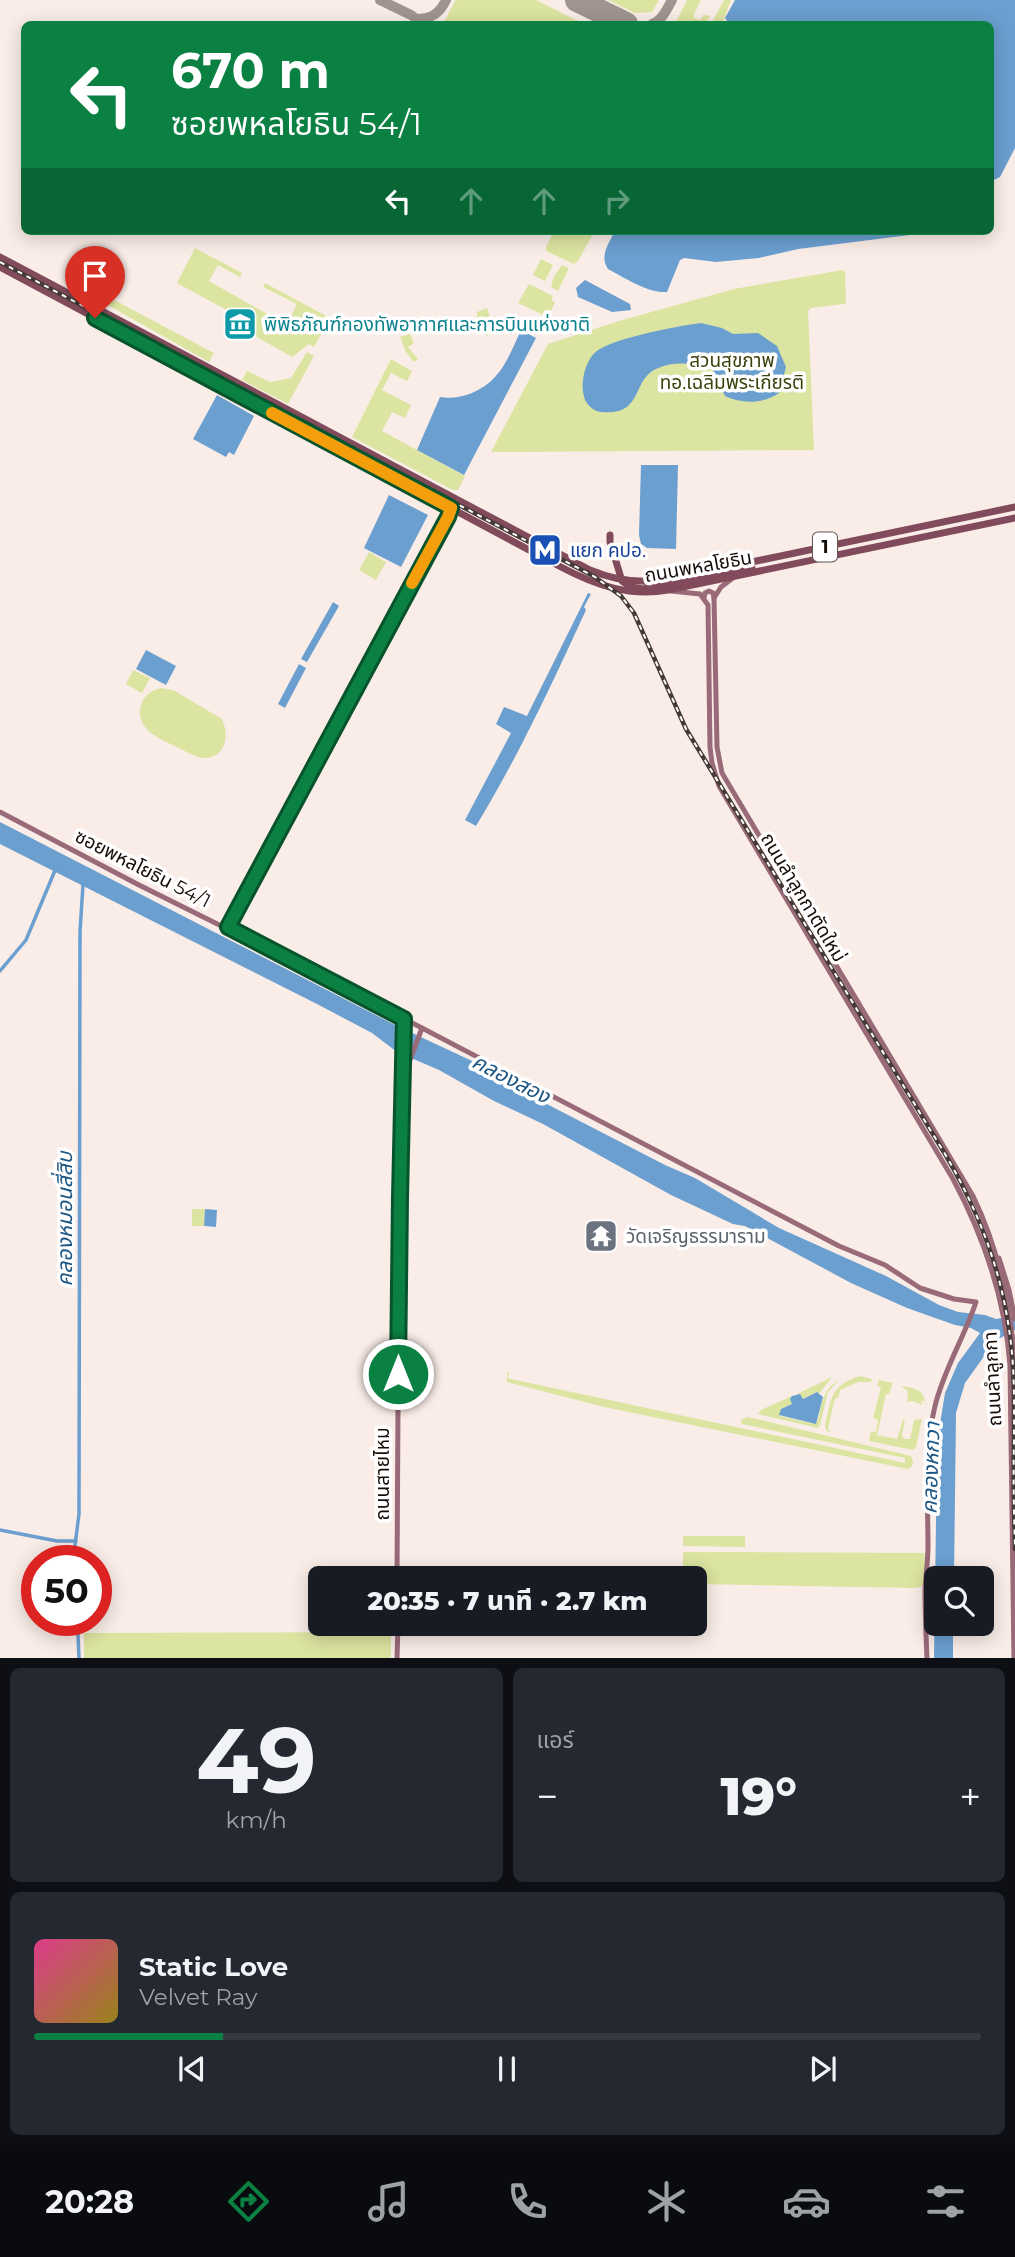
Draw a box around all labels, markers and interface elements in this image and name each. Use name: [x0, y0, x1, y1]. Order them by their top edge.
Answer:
text: 670 m: [171, 41, 330, 100]
icon: left: [56, 49, 147, 140]
text: ซอยพหลโยธิน 54/1: [171, 104, 422, 143]
icon: left: [379, 182, 417, 220]
icon: ahead: [452, 182, 490, 220]
icon: ahead: [525, 182, 563, 220]
icon: right: [598, 182, 636, 220]
pin: [65, 246, 125, 318]
icon: arrive: [76, 257, 114, 295]
museum icon: พิพิธภัณฑ์กองทัพอากาศและการบินแห่งชาติ: [221, 305, 259, 343]
place label: พิพิธภัณฑ์กองทัพอากาศและการบินแห่งชาติ: [264, 313, 590, 336]
park label: สวนสุขภาพ ทอ.เฉลิมพระเกียรติ: [660, 349, 804, 394]
metro station icon: แยก คปอ.: [526, 531, 564, 569]
road number: 1: [813, 532, 837, 562]
place label: แยก คปอ.: [570, 539, 646, 562]
street label: ถนนพหลโยธิน: [643, 546, 754, 587]
street label: ซอยพหลโยธิน 54/1: [71, 824, 214, 913]
street label: ถนนลำลูกกาตัดใหม่: [755, 828, 851, 967]
water label: คลองสอง: [468, 1048, 556, 1109]
water label: คลองหมอนสี่สิบ: [50, 1150, 77, 1287]
temple icon: วัดเจริญธรรมาราม: [582, 1217, 620, 1255]
place label: วัดเจริญธรรมาราม: [626, 1225, 766, 1248]
street label: ถนนลำลูกกา: [979, 1331, 1007, 1427]
position arrow: [361, 1337, 435, 1411]
water label: คลองหกวา: [916, 1420, 945, 1514]
street label: ถนนสายไหม: [371, 1427, 394, 1521]
speed limit sign: 50: [21, 1545, 112, 1636]
map controls: [924, 1566, 994, 1636]
button: search: [924, 1566, 994, 1636]
text: 20:35 · 7 นาที · 2.7 km: [367, 1585, 648, 1617]
text: 49: [196, 1705, 316, 1816]
text: แอร์: [537, 1726, 574, 1754]
text: 19°: [721, 1765, 797, 1828]
text: −: [537, 1773, 558, 1820]
text: +: [959, 1773, 981, 1820]
text: km/h: [226, 1806, 287, 1834]
text: Static Love: [139, 1951, 288, 1983]
text: Velvet Ray: [139, 1983, 257, 2011]
icon: previous: [173, 2050, 211, 2088]
icon: pause: [488, 2050, 526, 2088]
icon: next: [804, 2050, 842, 2088]
icon: directions: [224, 2177, 273, 2226]
icon: music: [364, 2177, 413, 2226]
icon: phone: [503, 2177, 552, 2226]
icon: climate: [642, 2177, 691, 2226]
icon: car: [782, 2177, 831, 2226]
icon: filters: [921, 2177, 970, 2226]
text: 20:28: [45, 2182, 134, 2221]

